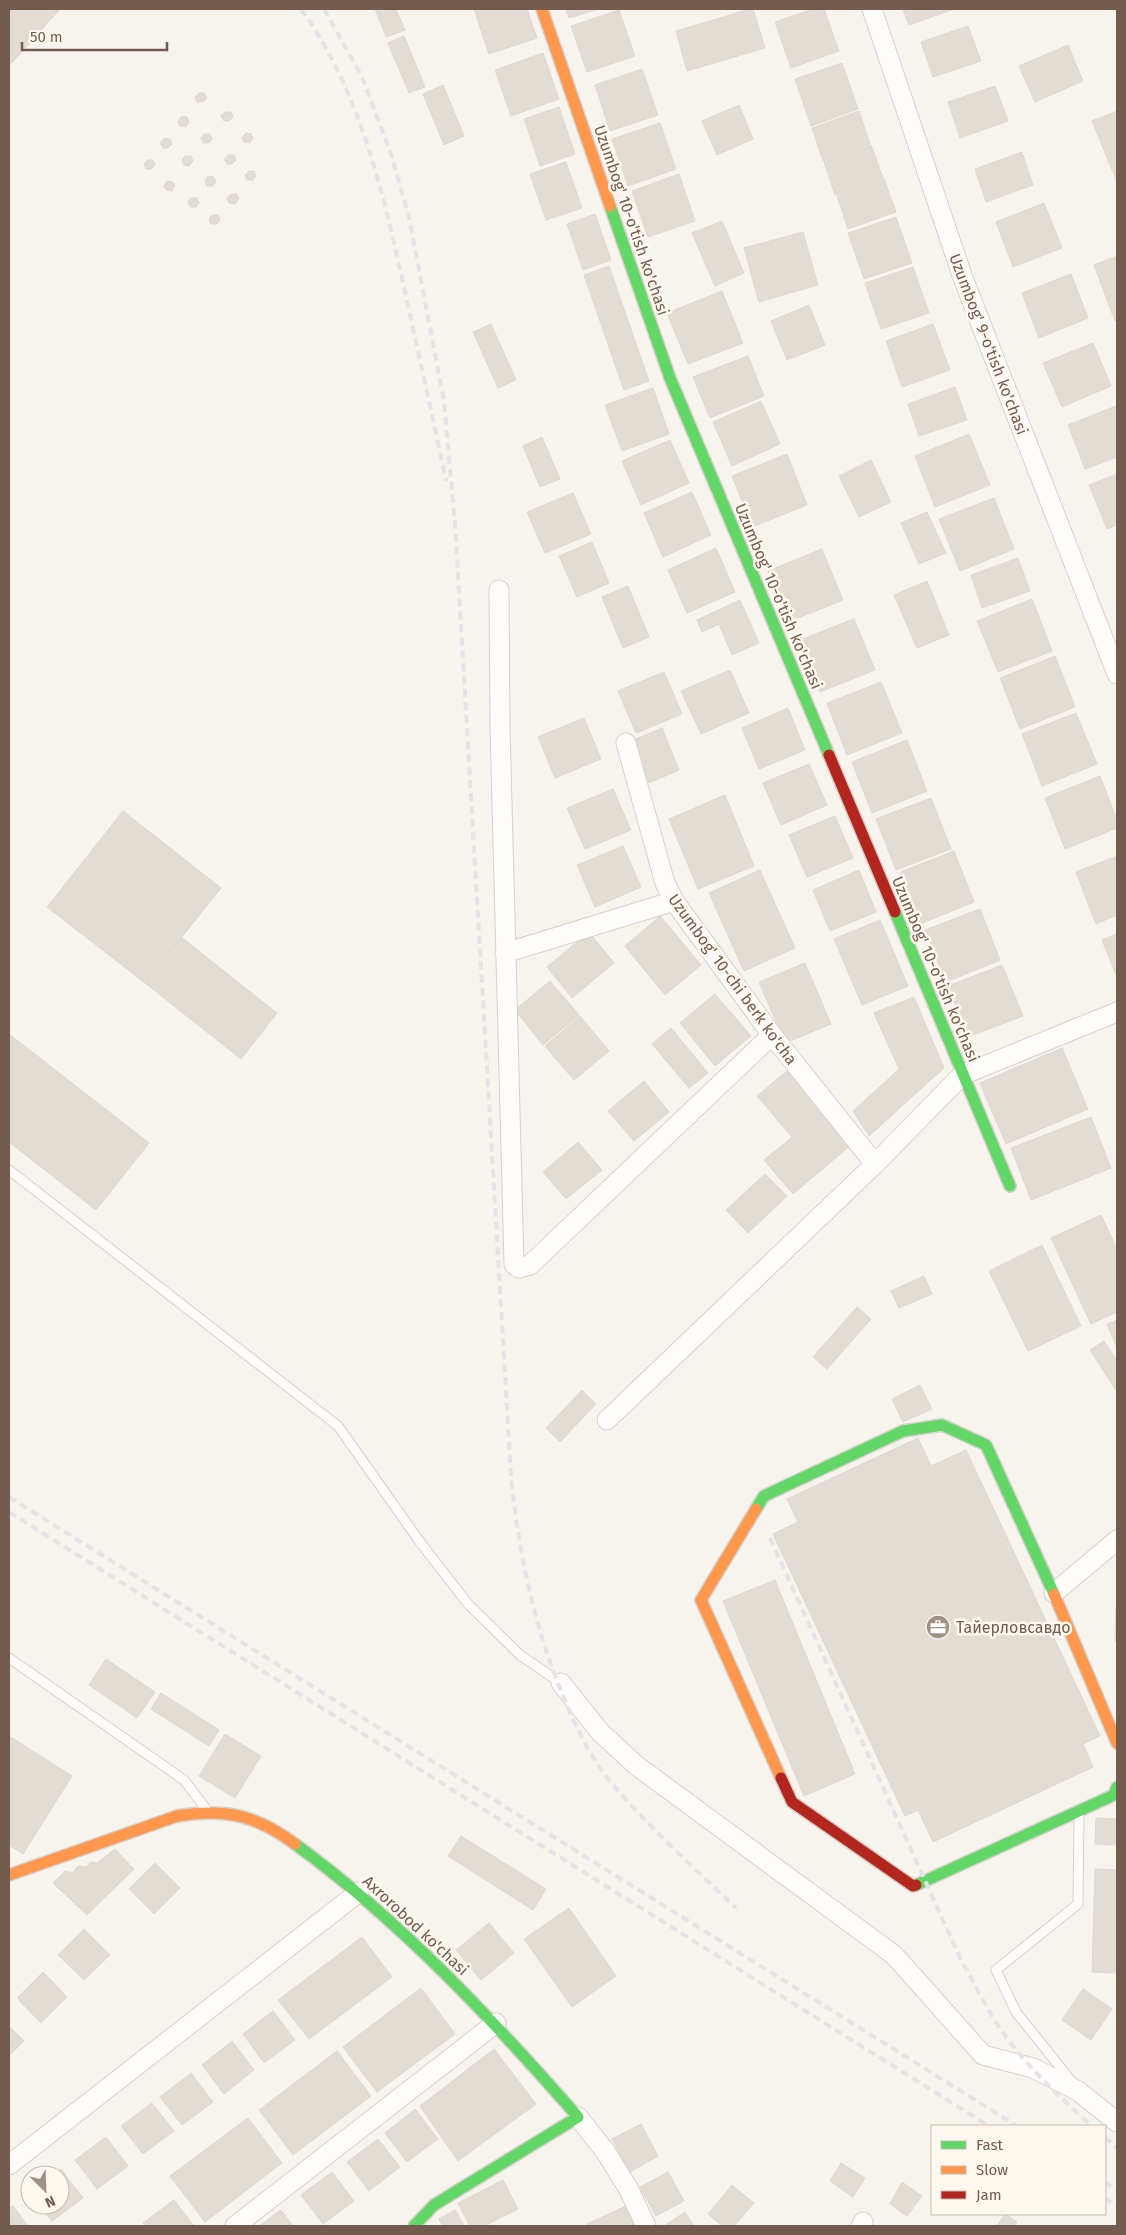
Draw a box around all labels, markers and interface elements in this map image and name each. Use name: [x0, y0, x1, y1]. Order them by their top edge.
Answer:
scale bar: [22, 20, 168, 52]
text: 50 m: [30, 28, 63, 46]
street label: Uzumbog' 10-o'tish ko'chasi: [590, 123, 673, 318]
street label: Uzumbog' 9-o'tish ko'chasi: [945, 251, 1032, 437]
street label: Uzumbog' 10-o'tish ko'chasi: [731, 500, 826, 692]
street label: Uzumbog' 10-o'tish ko'chasi: [888, 873, 983, 1065]
street label: Uzumbog' 10-chi berk ko'cha: [664, 890, 801, 1068]
office icon: Тайерловсавдо: [925, 1614, 951, 1640]
place label: Тайерловсавдо: [956, 1618, 1071, 1637]
street label: Axrorobod ko'chasi: [359, 1871, 473, 1979]
legend: [931, 2125, 1106, 2215]
text: Fast: [976, 2136, 1003, 2154]
text: Slow: [976, 2161, 1008, 2179]
north arrow: [20, 2165, 70, 2215]
text: Jam: [976, 2186, 1002, 2204]
text: N: [42, 2192, 58, 2211]

